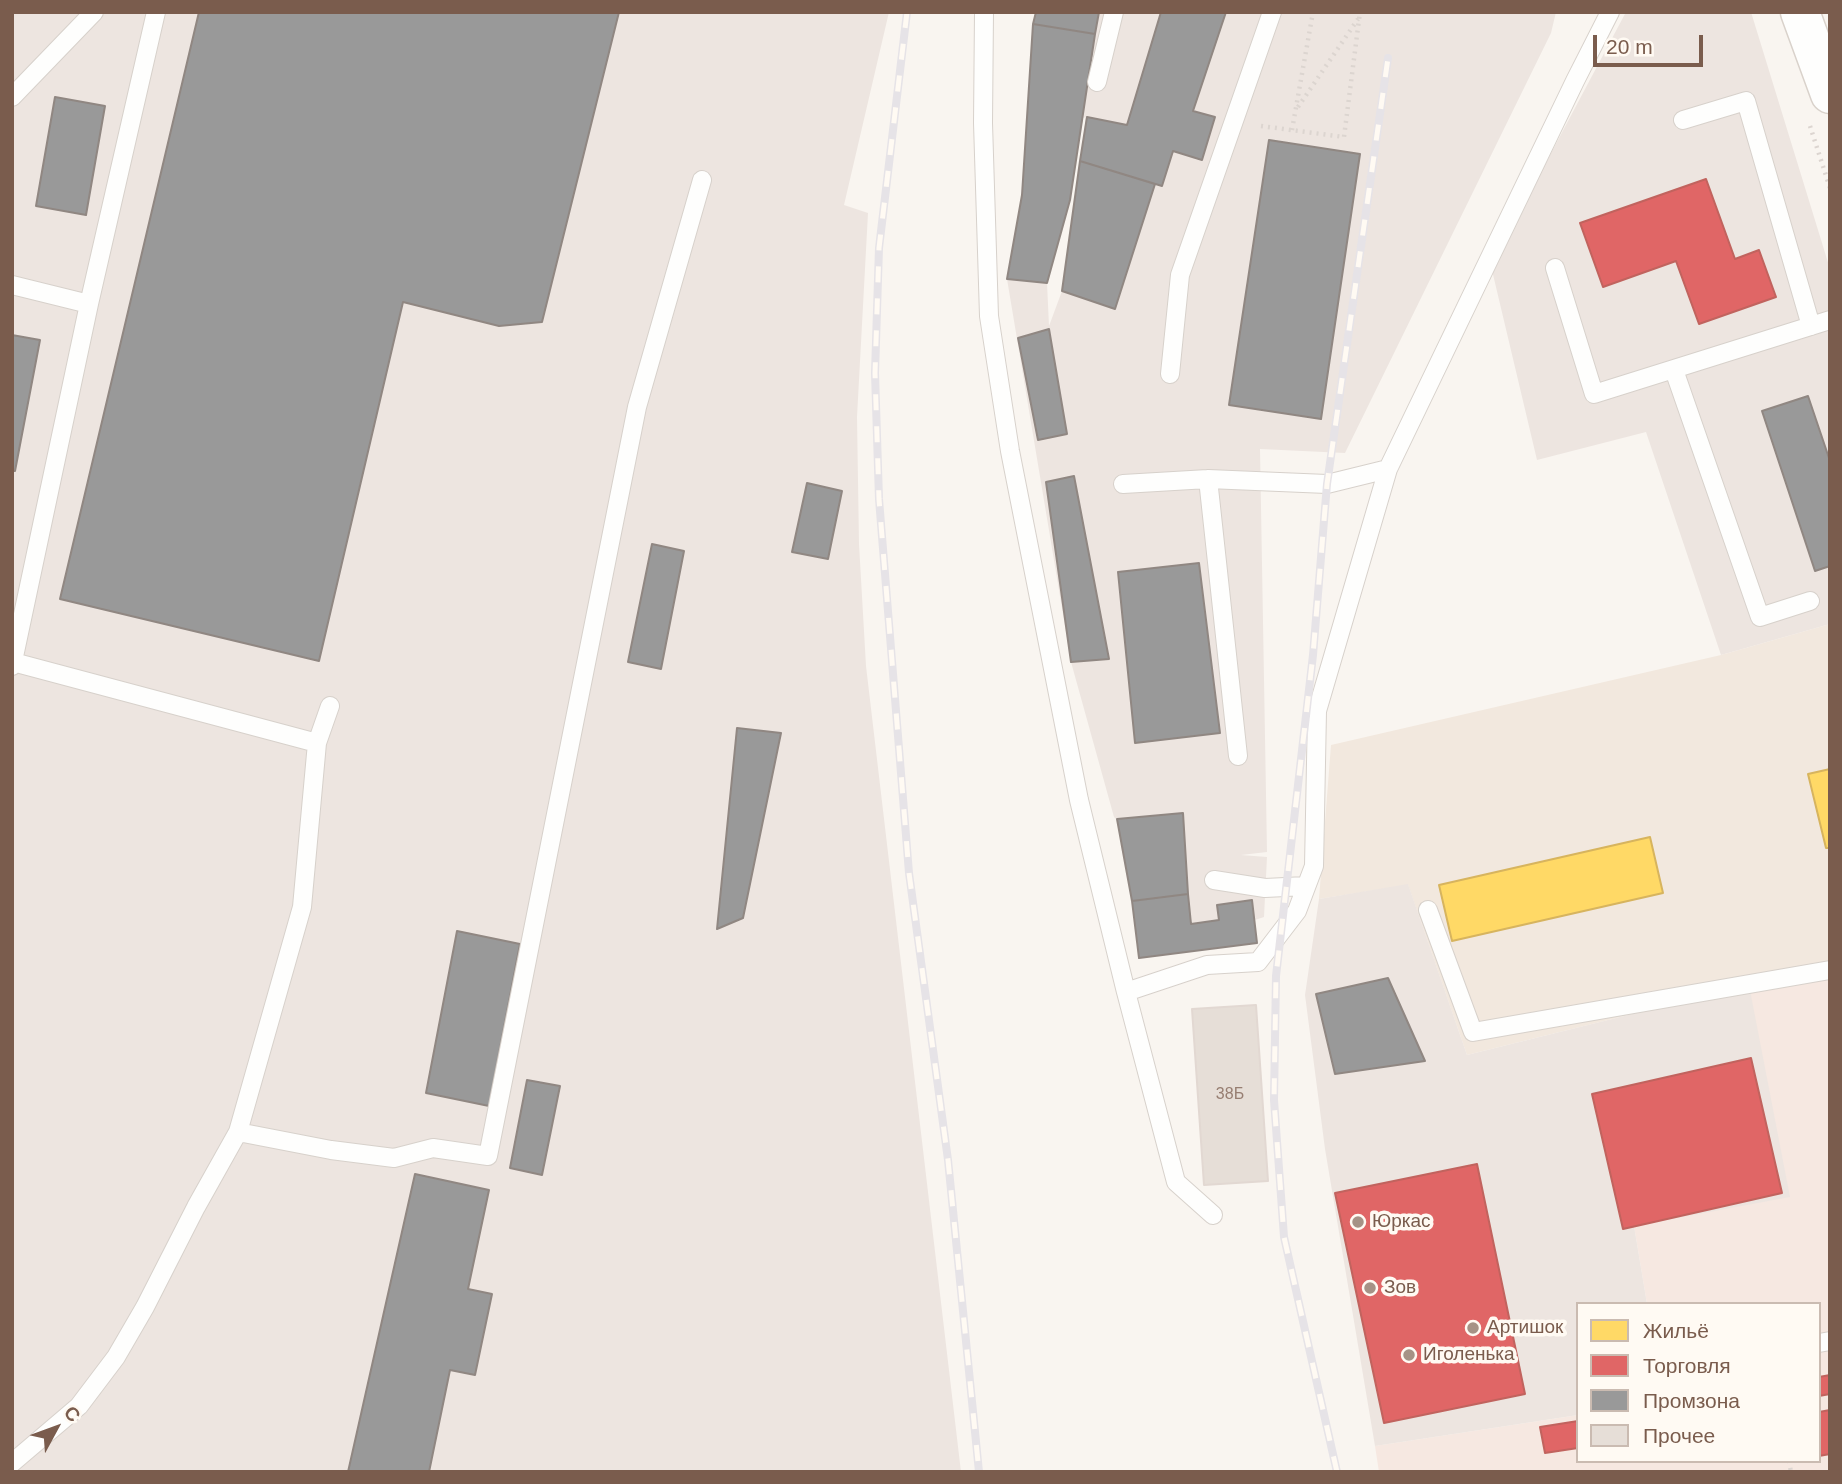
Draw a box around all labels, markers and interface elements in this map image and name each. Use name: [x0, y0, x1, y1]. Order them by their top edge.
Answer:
scale bar: [1597, 21, 1707, 65]
text: 20 m: [1606, 35, 1653, 58]
house number: 38Б: [1216, 1085, 1244, 1105]
place label: Юркас: [1372, 1211, 1431, 1233]
marker: Юркас: [1350, 1214, 1366, 1230]
place label: Зов: [1384, 1277, 1416, 1299]
marker: Зов: [1362, 1280, 1378, 1296]
legend: [1576, 1302, 1821, 1463]
place label: Артишок: [1487, 1317, 1563, 1339]
text: Жильё: [1643, 1319, 1709, 1342]
marker: Артишок: [1465, 1320, 1481, 1336]
place label: Иголенька: [1423, 1344, 1515, 1366]
marker: Иголенька: [1401, 1347, 1417, 1363]
text: Торговля: [1643, 1354, 1731, 1377]
text: Промзона: [1643, 1389, 1740, 1412]
north arrow: [21, 1393, 91, 1463]
text: С: [60, 1402, 85, 1426]
text: Прочее: [1643, 1424, 1715, 1447]

